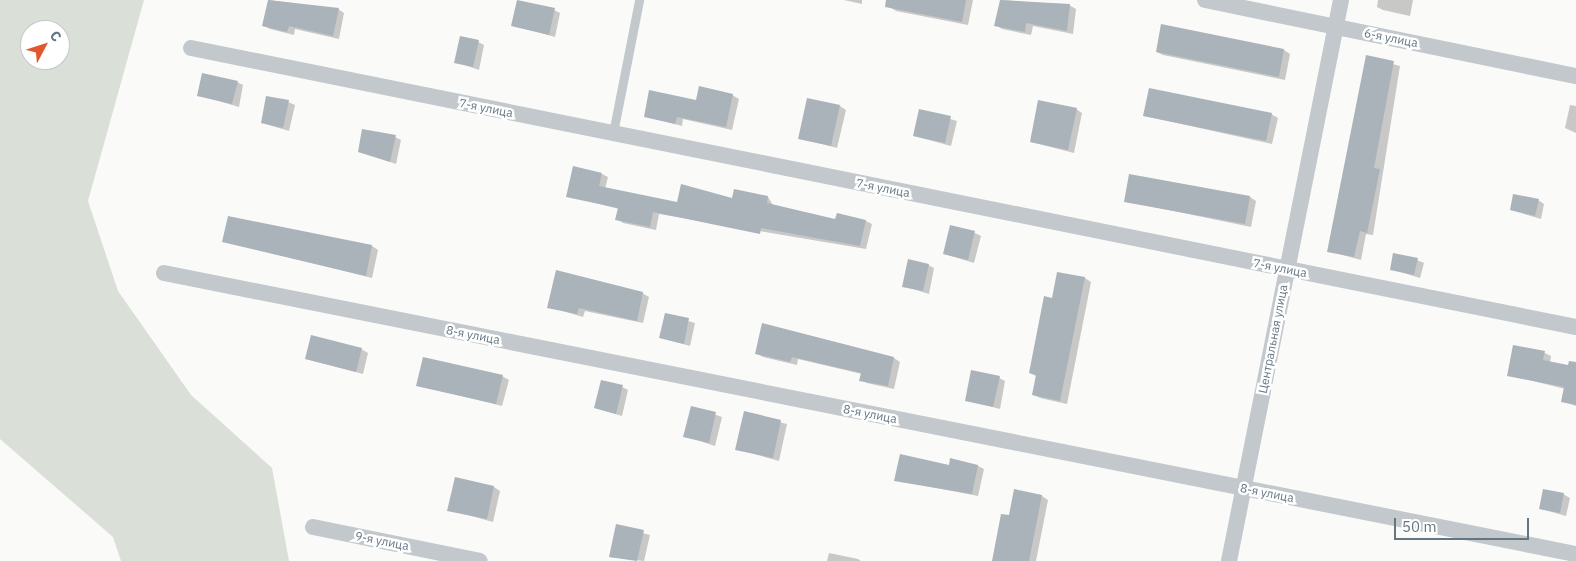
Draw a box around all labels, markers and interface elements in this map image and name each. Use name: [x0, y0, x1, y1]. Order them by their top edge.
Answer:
north arrow: [20, 20, 70, 70]
street label: 6-я улица: [1363, 26, 1419, 50]
text: С: [46, 27, 66, 45]
street label: 7-я улица: [458, 96, 514, 120]
street label: 7-я улица: [855, 176, 911, 200]
street label: 7-я улица: [1252, 256, 1308, 280]
street label: Центральная улица: [1255, 283, 1291, 395]
street label: 8-я улица: [445, 323, 501, 347]
street label: 8-я улица: [842, 402, 898, 426]
street label: 8-я улица: [1239, 481, 1295, 505]
scale bar: [1396, 508, 1531, 540]
text: 50 m: [1402, 517, 1437, 536]
street label: 9-я улица: [354, 529, 410, 553]

